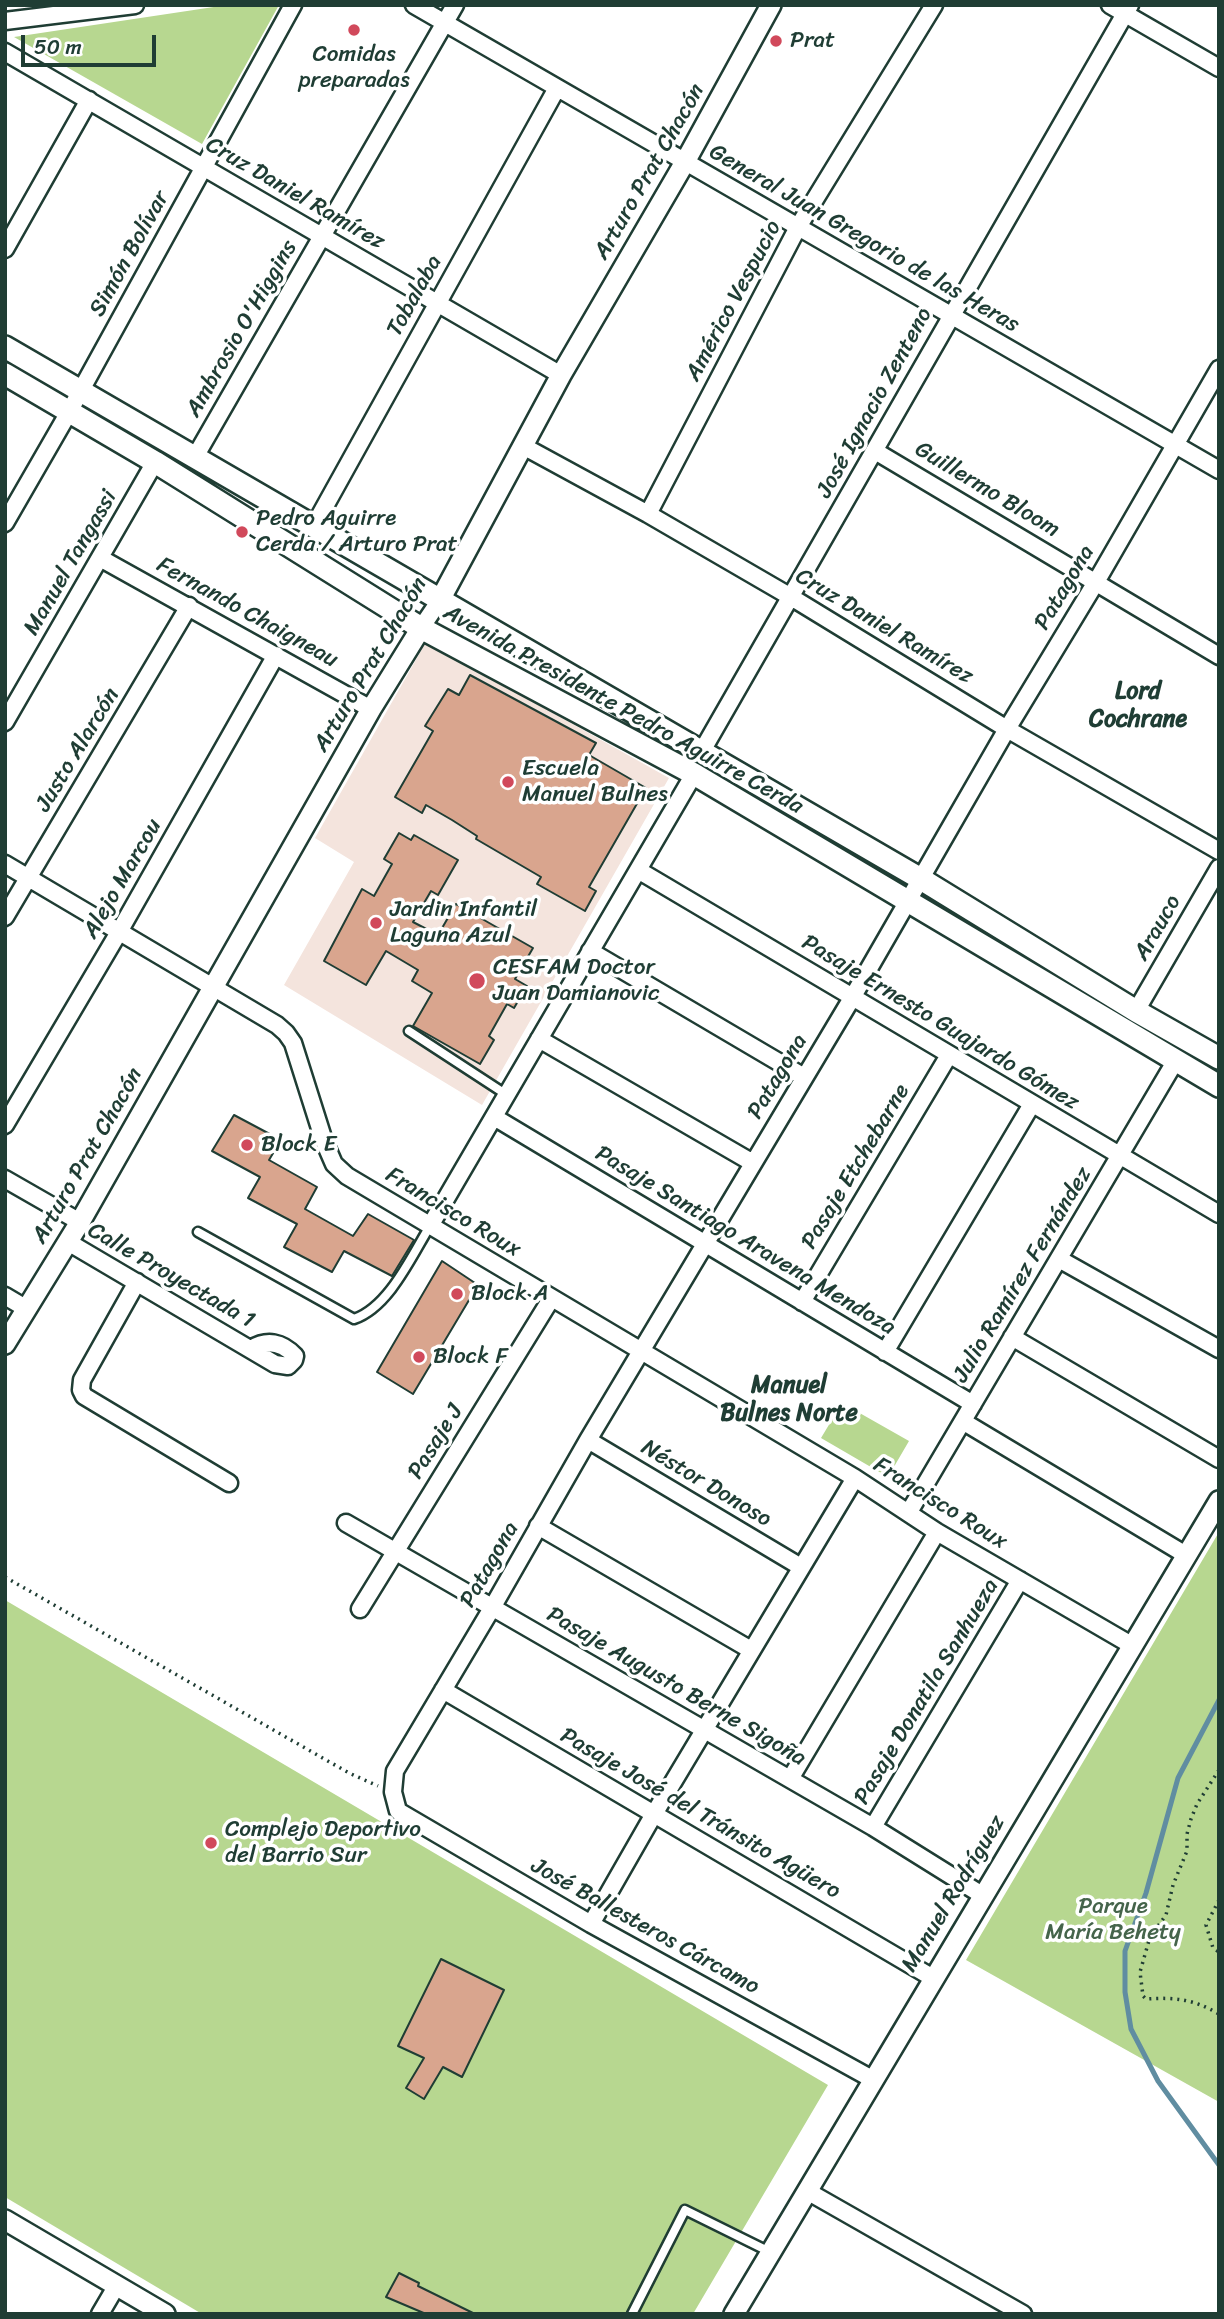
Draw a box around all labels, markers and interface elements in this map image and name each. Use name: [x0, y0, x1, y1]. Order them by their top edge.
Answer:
scale bar: [24, 21, 159, 65]
marker: Comidas preparadas: [346, 22, 362, 38]
place label: Prat: [790, 27, 835, 55]
text: 50 m: [34, 28, 82, 66]
marker: Prat: [768, 33, 784, 49]
place label: Comidas preparadas: [298, 41, 410, 95]
street label: Arturo Prat Chacón: [588, 79, 712, 265]
street label: Cruz Daniel Ramírez: [200, 131, 390, 257]
street label: General Juan Gregorio de las Heras: [704, 139, 1024, 339]
street label: Simón Bolívar: [84, 186, 176, 322]
street label: Américo Vespucio: [680, 216, 788, 386]
street label: Ambrosio O'Higgins: [180, 236, 304, 422]
street label: Tobalaba: [381, 251, 449, 341]
street label: José Ignacio Zenteno: [811, 303, 939, 503]
street label: Guillermo Bloom: [910, 436, 1064, 544]
street label: Manuel Tangassi: [18, 486, 124, 640]
place label: Pedro Aguirre Cerda / Arturo Prat: [256, 505, 458, 559]
marker: Pedro Aguirre Cerda / Arturo Prat: [234, 524, 250, 540]
street label: Patagona: [1029, 541, 1101, 635]
street label: Fernando Chaigneau: [152, 552, 342, 674]
street label: Cruz Daniel Ramírez: [790, 563, 978, 691]
street label: Arturo Prat Chacón: [308, 573, 434, 757]
street label: Avenida Presidente Pedro Aguirre Cerda: [438, 599, 808, 821]
district label: Lord Cochrane: [1089, 678, 1187, 734]
street label: Justo Alarcón: [30, 683, 126, 817]
place label: Escuela Manuel Bulnes: [522, 755, 668, 809]
marker: Escuela Manuel Bulnes: [500, 774, 516, 790]
street label: Alejo Marcou: [78, 814, 168, 944]
street label: Arauco: [1128, 890, 1188, 966]
place label: Jardin Infantil Laguna Azul: [390, 896, 537, 950]
marker: Jardin Infantil Laguna Azul: [368, 915, 384, 931]
street label: Pasaje Ernesto Guajardo Gómez: [796, 929, 1084, 1117]
place label: CESFAM Doctor Juan Damianovic: [493, 954, 659, 1008]
marker: CESFAM Doctor Juan Damianovic: [467, 971, 487, 991]
street label: Patagona: [742, 1030, 814, 1124]
street label: Arturo Prat Chacón: [26, 1063, 150, 1249]
street label: Pasaje Etchebarne: [796, 1080, 916, 1254]
place label: Block E: [261, 1131, 336, 1159]
marker: Block E: [239, 1137, 255, 1153]
street label: Pasaje Santiago Aravena Mendoza: [590, 1140, 900, 1342]
street label: Francisco Roux: [380, 1162, 526, 1264]
street label: Julio Ramírez Fernández: [948, 1162, 1098, 1388]
street label: Calle Proyectada 1: [83, 1217, 259, 1335]
place label: Block A: [471, 1280, 549, 1308]
marker: Block A: [449, 1286, 465, 1302]
place label: Block F: [433, 1343, 508, 1371]
marker: Block F: [411, 1349, 427, 1365]
district label: Manuel Bulnes Norte: [720, 1372, 858, 1428]
street label: Pasaje J: [402, 1400, 470, 1484]
street label: Néstor Donoso: [636, 1434, 776, 1534]
street label: Francisco Roux: [868, 1452, 1012, 1556]
street label: Patagona: [455, 1517, 525, 1613]
street label: Pasaje Donatila Sanhueza: [849, 1574, 1005, 1810]
street label: Pasaje Augusto Berne Sigoña: [541, 1601, 811, 1773]
street label: Pasaje José del Tránsito Agüero: [555, 1722, 845, 1906]
street label: Manuel Rodríguez: [896, 1811, 1012, 1977]
place label: Complejo Deportivo del Barrio Sur: [225, 1816, 421, 1870]
marker: Complejo Deportivo del Barrio Sur: [203, 1835, 219, 1851]
street label: José Ballesteros Cárcamo: [526, 1853, 764, 2001]
park label: Parque María Behety: [1045, 1893, 1181, 1947]

